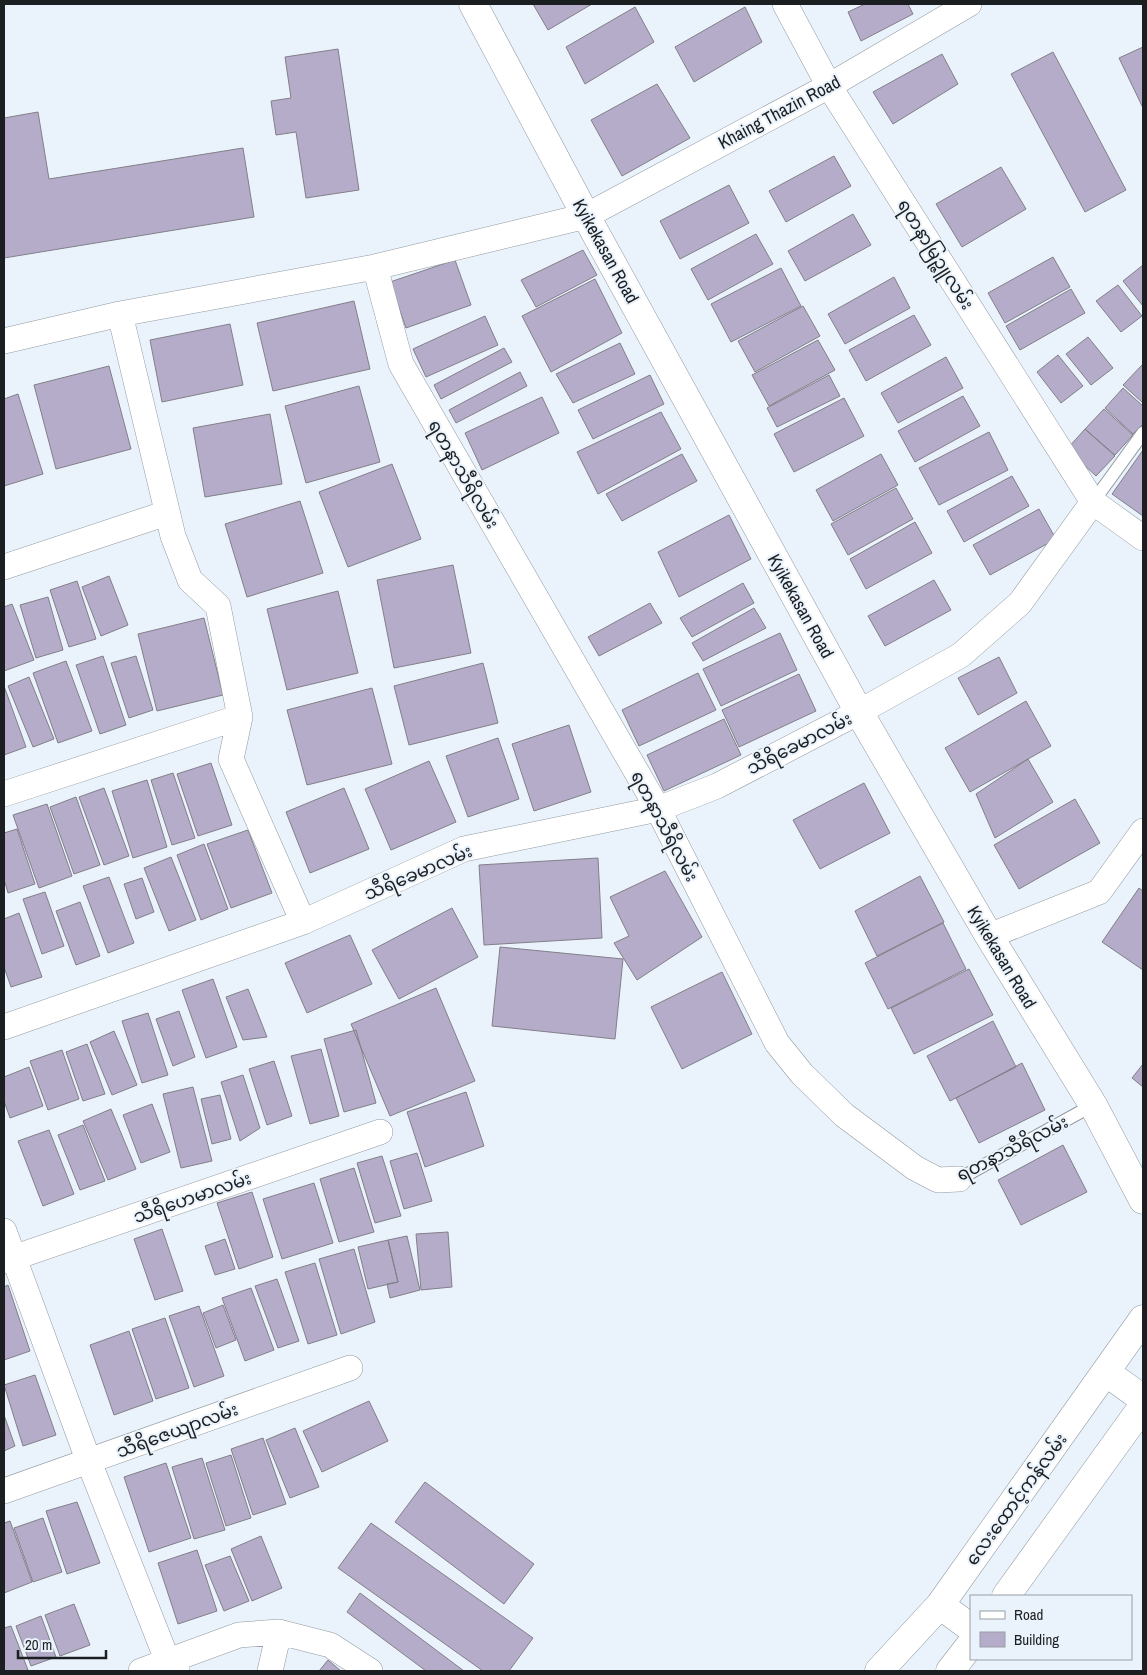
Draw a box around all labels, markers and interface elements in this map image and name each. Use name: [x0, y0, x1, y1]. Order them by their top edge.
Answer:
street label: Khaing Thazin Road: [713, 69, 845, 155]
street label: Kyikekasan Road: [567, 194, 645, 308]
street label: ရတနာမြဉ္ဇူလမ်း: [889, 194, 980, 316]
street label: ရတနာသီရိလမ်း: [420, 414, 506, 535]
street label: Kyikekasan Road: [762, 549, 840, 663]
street label: သီရိခေမာလမ်း: [742, 705, 857, 783]
street label: ရတနာသီရိလမ်း: [623, 766, 706, 887]
street label: သီရိခေမာလမ်း: [360, 837, 477, 909]
street label: Kyikekasan Road: [961, 901, 1043, 1013]
street label: ရတနာသီရိလမ်း: [951, 1108, 1074, 1190]
street label: သီရိဟေမာလမ်း: [129, 1164, 255, 1232]
street label: သီရိဇေယျာလမ်း: [112, 1395, 242, 1466]
street label: လေးထောင့်ကန်လမ်း: [959, 1428, 1075, 1572]
legend: [970, 1595, 1132, 1660]
text: Road: [1014, 1604, 1043, 1625]
scale bar: [18, 1628, 105, 1660]
text: Building: [1014, 1629, 1059, 1650]
text: 20 m: [25, 1634, 52, 1655]

